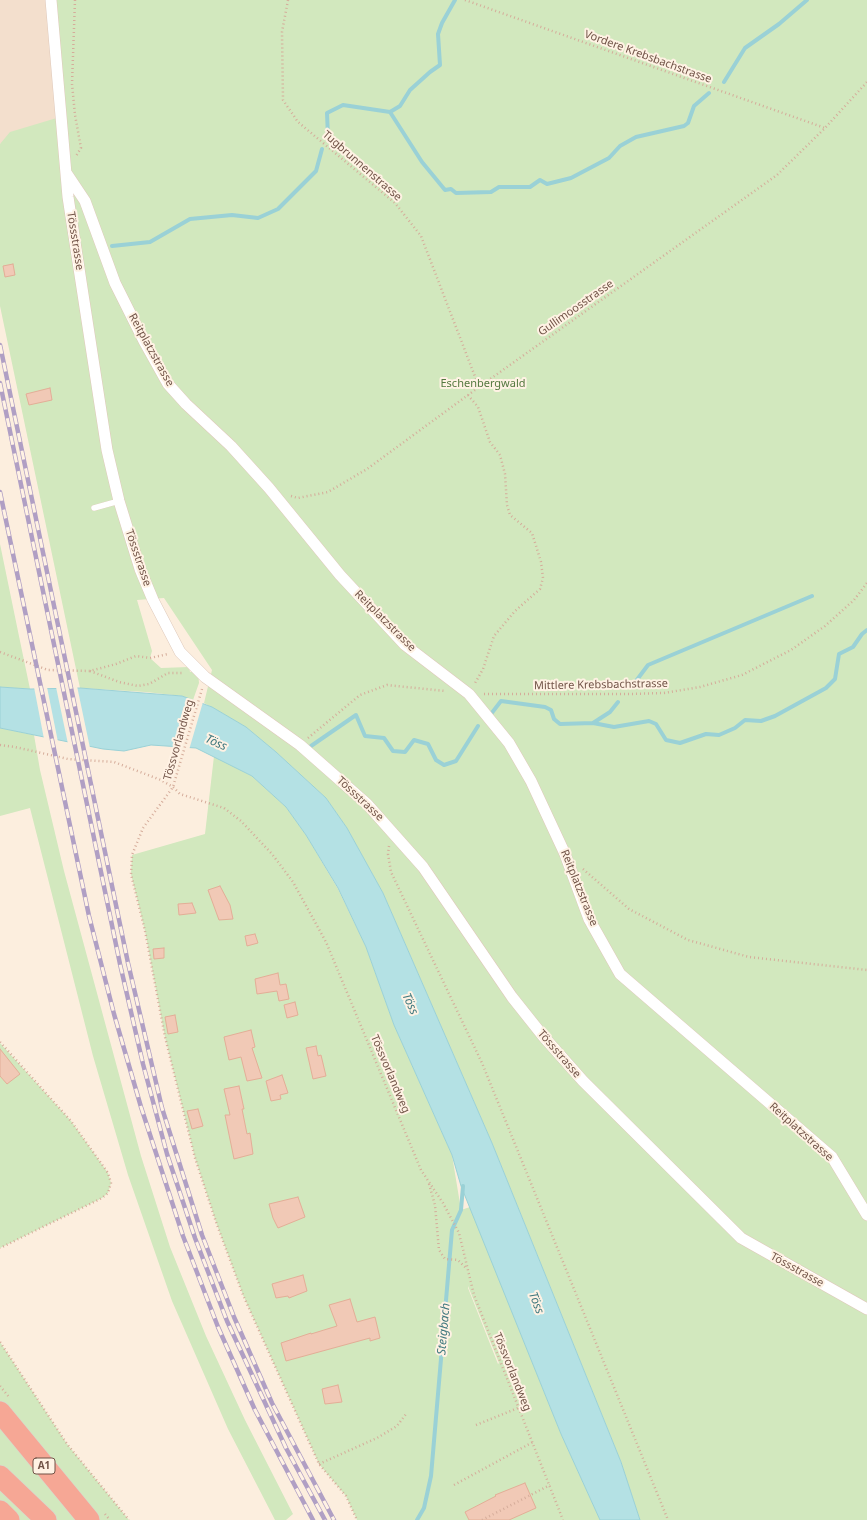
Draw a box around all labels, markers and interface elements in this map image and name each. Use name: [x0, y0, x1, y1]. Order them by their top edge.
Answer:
street label: Vordere Krebsbachstrasse: [583, 28, 713, 86]
street label: Tugbrunnenstrasse: [320, 128, 404, 204]
street label: Tössstrasse: [64, 211, 86, 271]
street label: Gullimoosstrasse: [536, 277, 616, 339]
street label: Reitplatzstrasse: [126, 311, 176, 389]
park label: Eschenbergwald: [440, 377, 526, 391]
street label: Tössstrasse: [122, 528, 154, 588]
street label: Reitplatzstrasse: [352, 588, 418, 654]
street label: Mittlere Krebsbachstrasse: [534, 677, 668, 693]
street label: Tössvorlandweg: [161, 698, 197, 782]
water label: Töss: [203, 732, 229, 754]
street label: Tössstrasse: [334, 774, 386, 824]
street label: Reitplatzstrasse: [558, 848, 600, 928]
water label: Töss: [399, 991, 421, 1017]
street label: Tössstrasse: [535, 1027, 583, 1081]
street label: Tössvorlandweg: [368, 1033, 412, 1115]
street label: Reitplatzstrasse: [766, 1100, 836, 1164]
street label: Tössstrasse: [768, 1250, 826, 1290]
water label: Töss: [525, 1290, 547, 1316]
water label: Steigbach: [435, 1302, 453, 1356]
street label: Tössvorlandweg: [490, 1331, 534, 1413]
road number: A1: [33, 1458, 55, 1474]

